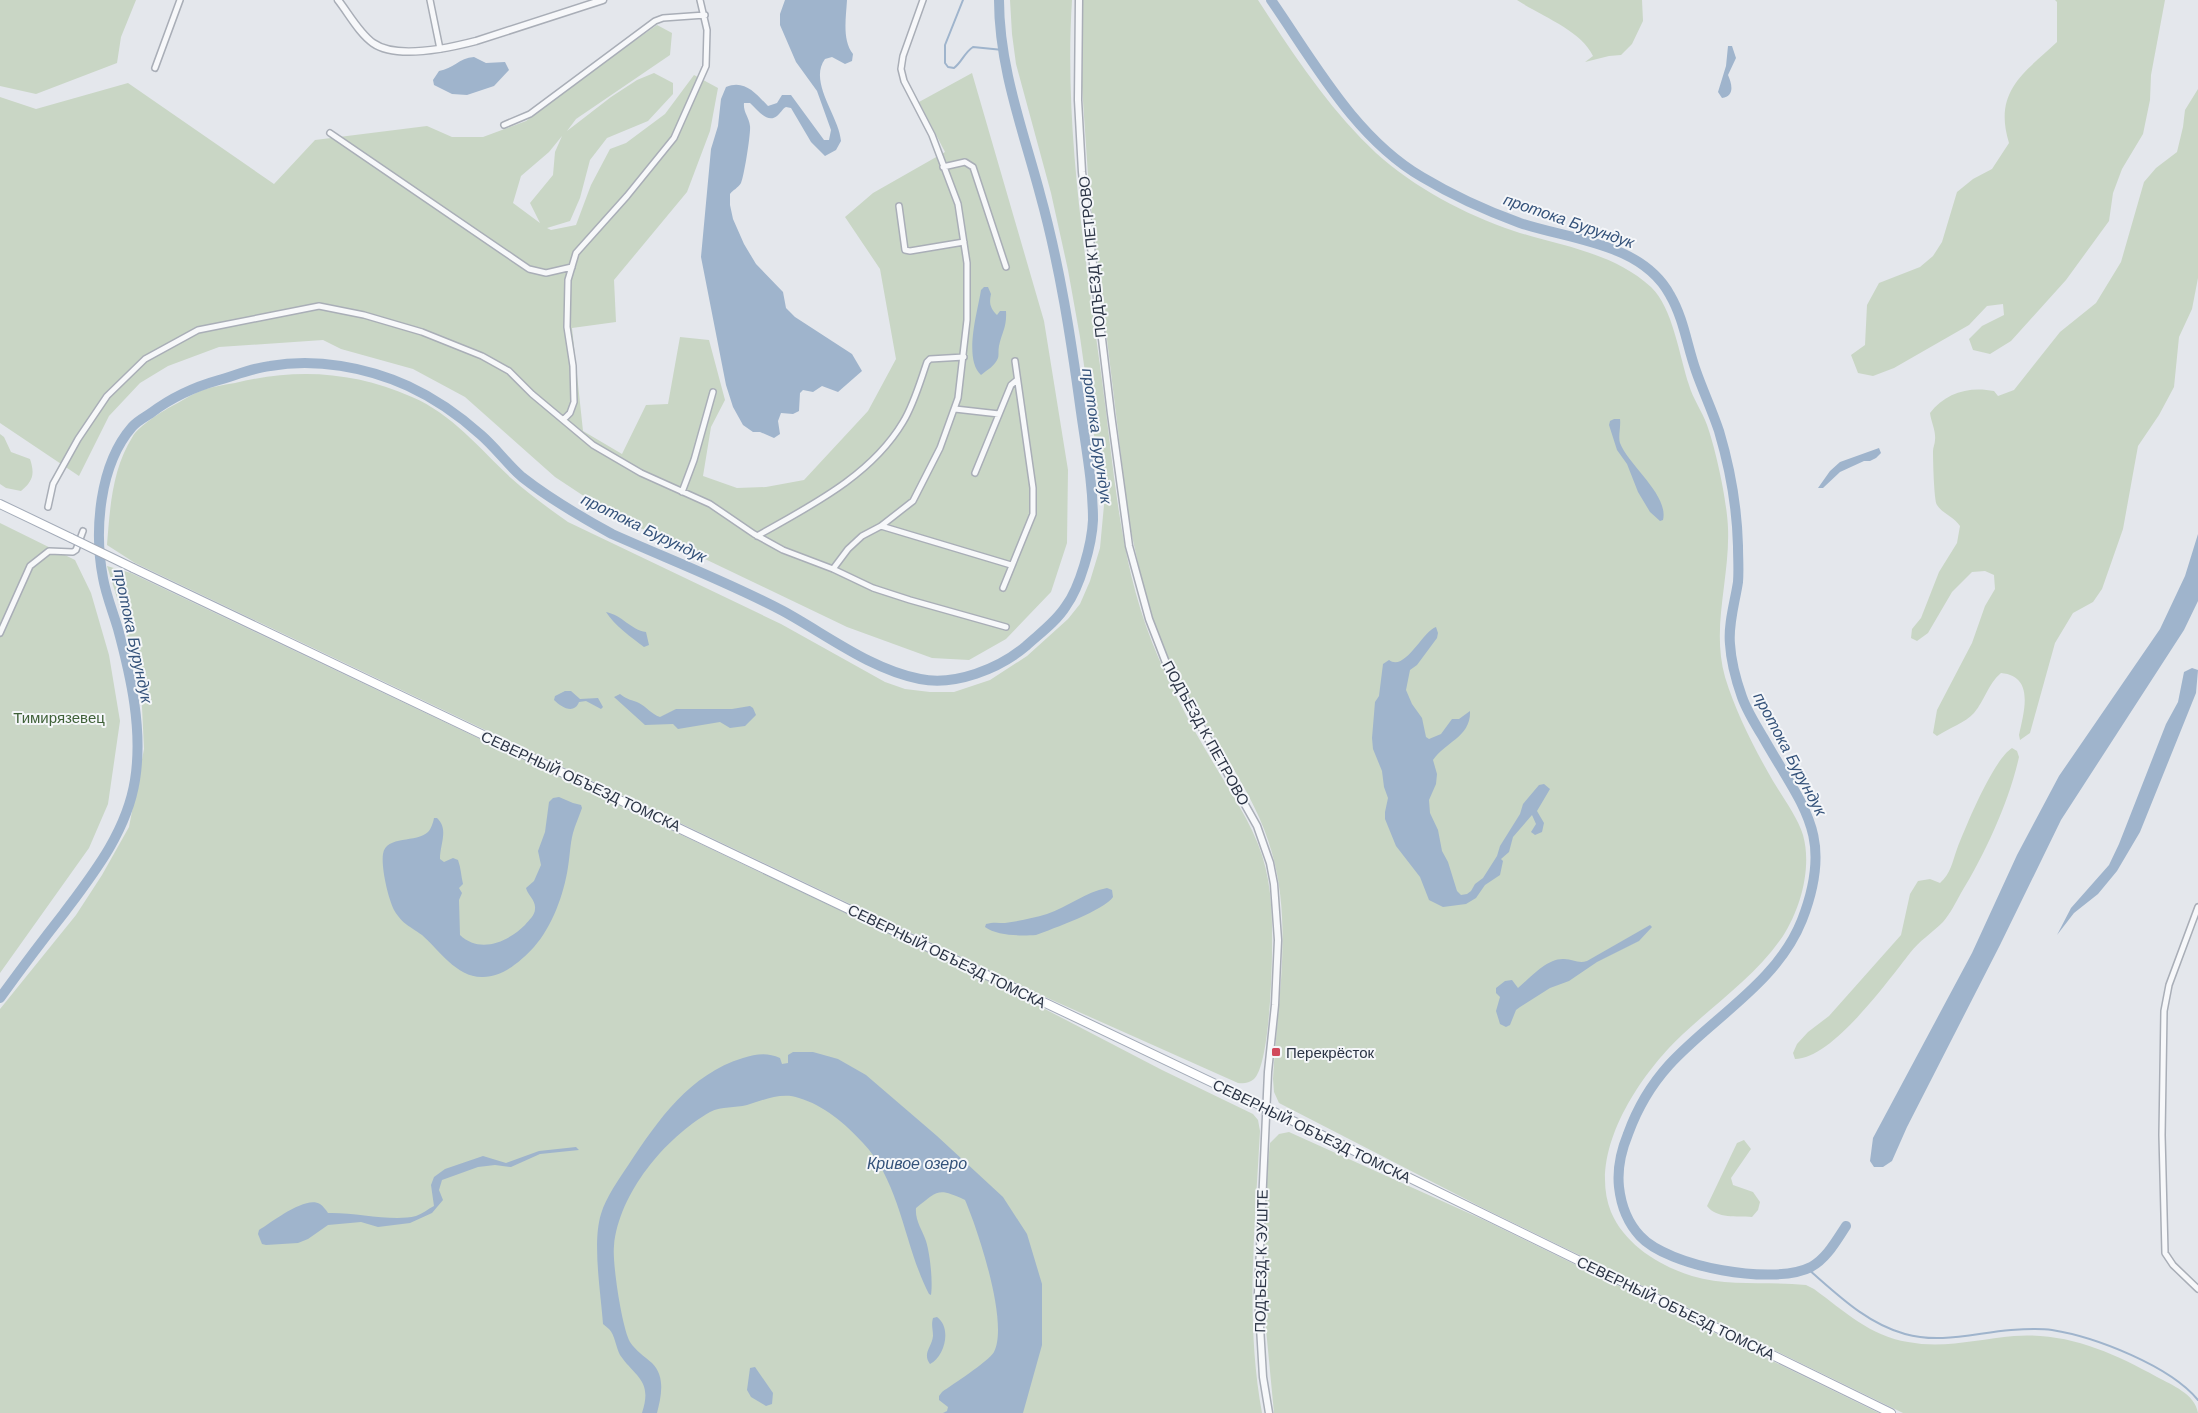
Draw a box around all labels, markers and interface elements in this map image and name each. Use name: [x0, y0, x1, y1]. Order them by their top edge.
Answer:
street label: ПОДЪЕЗД К ПЕТРОВО: [1075, 175, 1109, 339]
water label: протока Бурундук: [1501, 191, 1638, 252]
water label: протока Бурундук: [1079, 367, 1115, 506]
water label: протока Бурундук: [579, 490, 711, 566]
water label: протока Бурундук: [110, 567, 156, 706]
street label: ПОДЪЕЗД К ПЕТРОВО: [1159, 658, 1253, 808]
water label: протока Бурундук: [1750, 690, 1830, 820]
park label: Тимирязевец: [13, 709, 105, 726]
street label: СЕВЕРНЫЙ ОБЪЕЗД ТОМСКА: [479, 727, 683, 835]
street label: СЕВЕРНЫЙ ОБЪЕЗД ТОМСКА: [845, 901, 1049, 1011]
place label: Перекрёсток: [1286, 1044, 1375, 1061]
marker: Перекрёсток: [1270, 1046, 1282, 1058]
street label: СЕВЕРНЫЙ ОБЪЕЗД ТОМСКА: [1210, 1076, 1414, 1186]
water label: Кривое озеро: [867, 1155, 967, 1172]
street label: ПОДЪЕЗД К ЭУШТЕ: [1251, 1189, 1271, 1333]
street label: СЕВЕРНЫЙ ОБЪЕЗД ТОМСКА: [1574, 1253, 1778, 1363]

